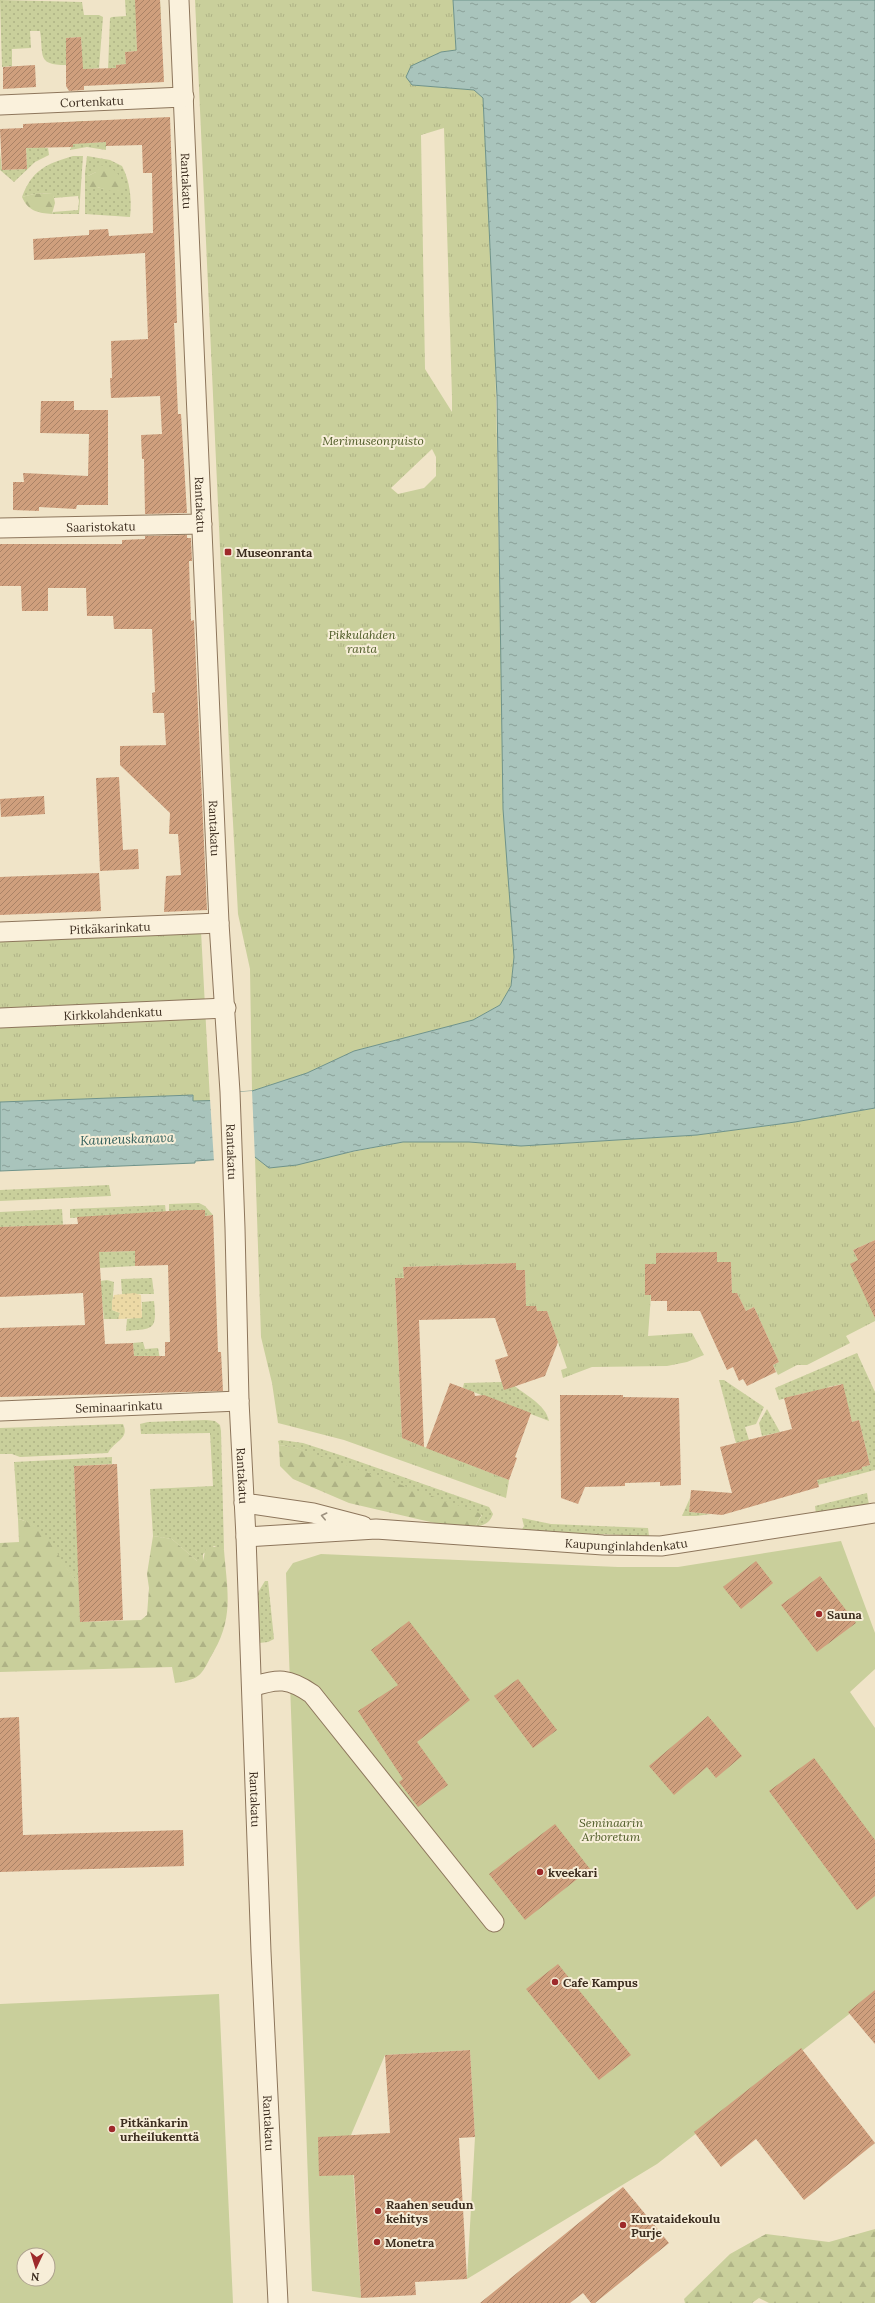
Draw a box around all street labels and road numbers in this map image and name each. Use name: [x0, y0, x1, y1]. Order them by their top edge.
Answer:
street label: Cortenkatu: [60, 92, 124, 110]
street label: Rantakatu: [178, 152, 196, 209]
street label: Rantakatu: [192, 476, 210, 533]
street label: Saaristokatu: [66, 518, 136, 534]
street label: Rantakatu: [206, 800, 224, 857]
street label: Pitkäkarinkatu: [69, 918, 151, 937]
street label: Kirkkolahdenkatu: [63, 1003, 163, 1023]
street label: Rantakatu: [224, 1123, 241, 1180]
street label: Seminaarinkatu: [75, 1397, 163, 1415]
street label: Rantakatu: [234, 1447, 252, 1504]
street label: Kaupunginlahdenkatu: [564, 1535, 688, 1554]
street label: Rantakatu: [247, 1771, 264, 1828]
street label: Rantakatu: [260, 2095, 278, 2151]

